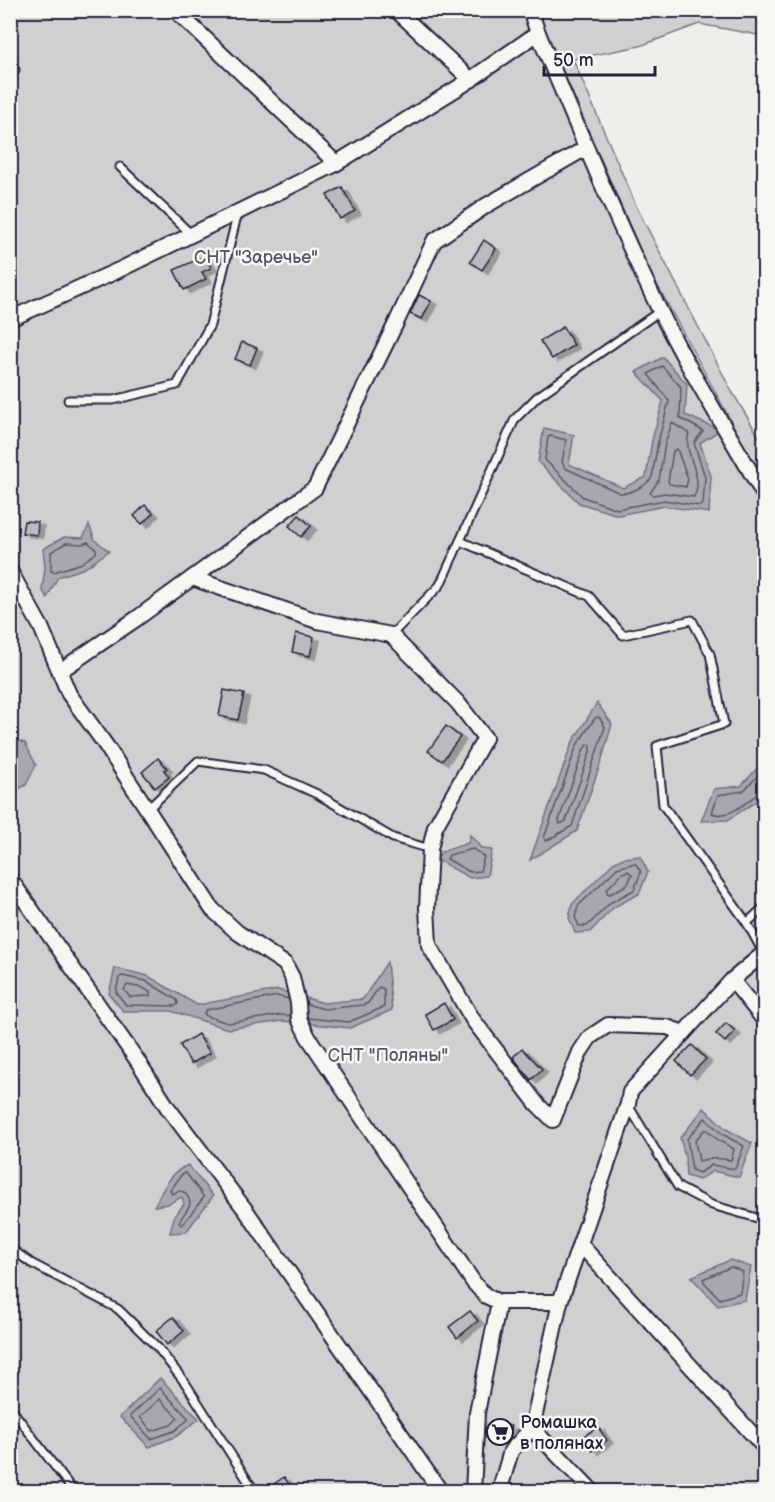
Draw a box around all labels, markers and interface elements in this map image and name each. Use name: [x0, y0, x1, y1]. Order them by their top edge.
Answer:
scale bar: [544, 39, 655, 77]
text: 50 m: [553, 50, 594, 71]
park label: СНТ "Заречье": [194, 247, 318, 268]
park label: СНТ "Поляны": [328, 1045, 448, 1066]
place label: Ромашка в полянах: [520, 1412, 603, 1454]
supermarket icon: Ромашка в полянах: [485, 1417, 515, 1447]

